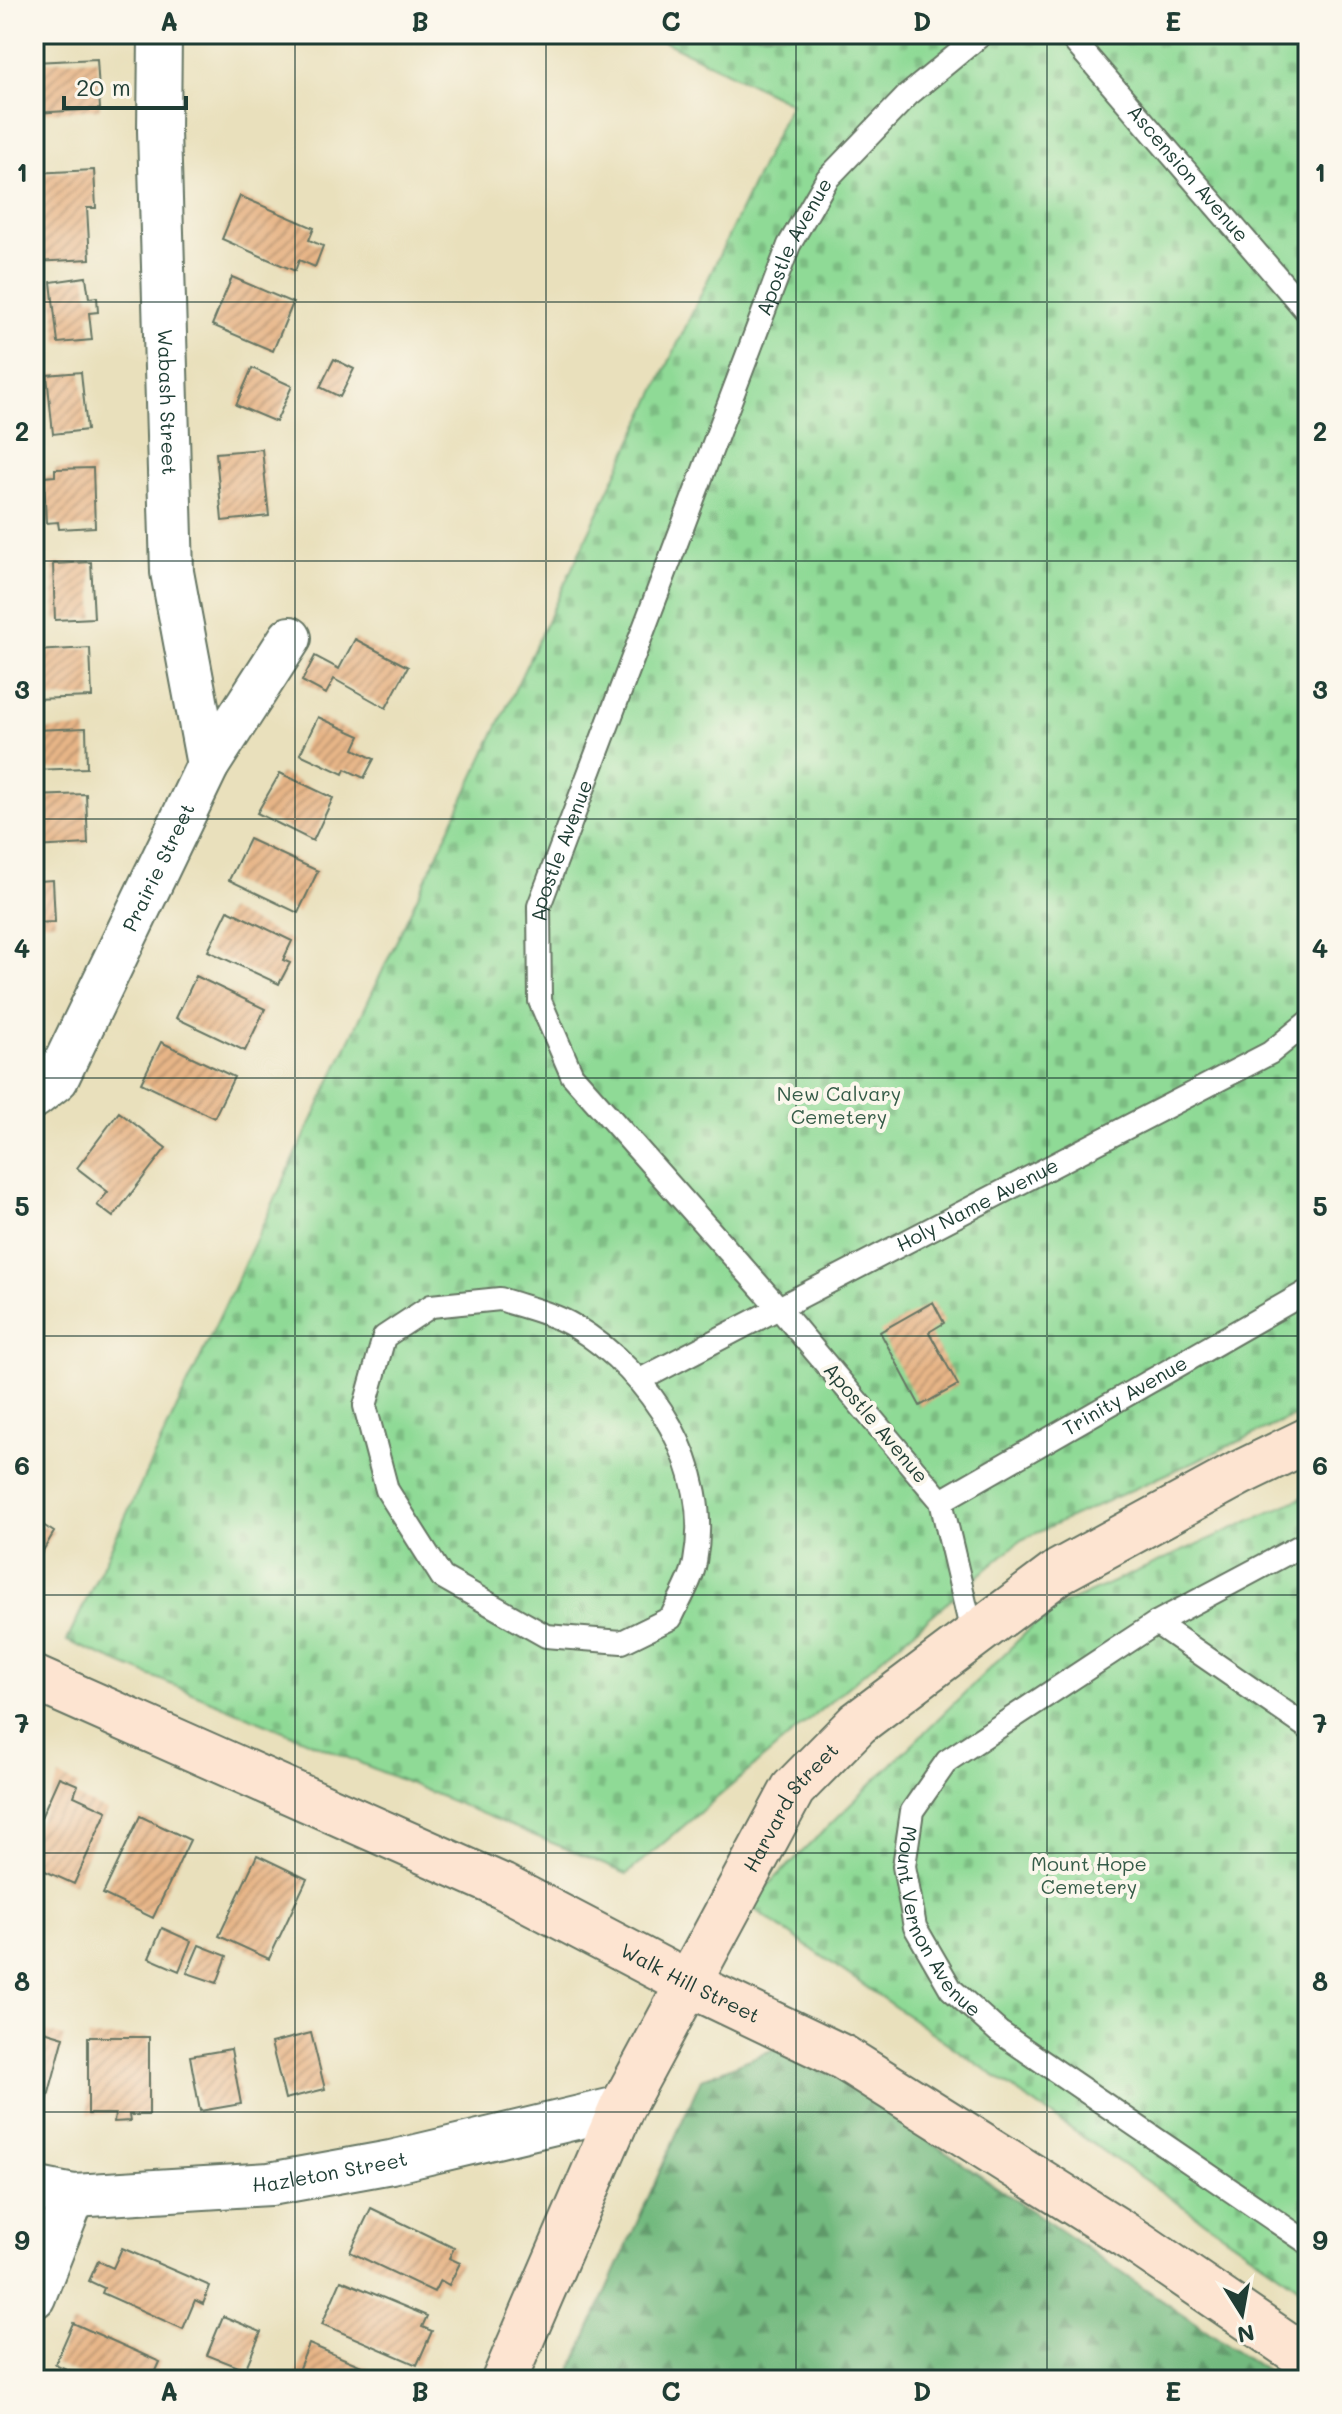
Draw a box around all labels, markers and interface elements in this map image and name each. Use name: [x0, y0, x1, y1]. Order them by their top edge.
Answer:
text: A: [160, 4, 178, 38]
text: B: [411, 4, 429, 38]
text: C: [661, 4, 681, 38]
text: D: [913, 4, 931, 38]
text: E: [1165, 4, 1181, 38]
scale bar: [64, 60, 186, 110]
text: 20 m: [76, 71, 131, 102]
street label: Ascension Avenue: [1122, 99, 1255, 247]
text: 1: [16, 155, 28, 189]
text: 1: [1314, 155, 1326, 189]
street label: Apostle Avenue: [750, 173, 837, 319]
street label: Wabash Street: [153, 328, 183, 475]
text: 2: [15, 414, 29, 448]
text: 2: [1313, 414, 1327, 448]
text: 3: [14, 672, 30, 706]
text: 3: [1312, 672, 1328, 706]
street label: Apostle Avenue: [525, 776, 598, 922]
street label: Prairie Street: [116, 798, 200, 935]
text: 4: [14, 931, 30, 965]
text: 4: [1312, 931, 1328, 965]
park label: New Calvary Cemetery: [777, 1080, 901, 1129]
street label: Holy Name Avenue: [891, 1151, 1062, 1257]
text: 5: [14, 1189, 30, 1223]
text: 5: [1312, 1189, 1328, 1223]
street label: Trinity Avenue: [1058, 1349, 1191, 1441]
street label: Apostle Avenue: [819, 1357, 935, 1488]
text: 6: [14, 1448, 30, 1482]
text: 6: [1312, 1448, 1328, 1482]
text: 7: [15, 1706, 29, 1740]
text: 7: [1313, 1706, 1327, 1740]
street label: Harvard Street: [737, 1737, 844, 1876]
street label: Mount Vernon Avenue: [892, 1824, 987, 2022]
park label: Mount Hope Cemetery: [1031, 1850, 1147, 1899]
street label: Walk Hill Street: [616, 1936, 765, 2028]
text: 8: [14, 1964, 30, 1998]
text: 8: [1312, 1964, 1328, 1998]
street label: Hazleton Street: [251, 2145, 410, 2197]
text: 9: [14, 2223, 30, 2257]
text: 9: [1312, 2223, 1328, 2257]
north arrow: [1202, 2274, 1282, 2354]
text: N: [1235, 2318, 1257, 2350]
text: A: [160, 2374, 178, 2408]
text: B: [411, 2374, 429, 2408]
text: C: [661, 2374, 681, 2408]
text: D: [913, 2374, 931, 2408]
text: E: [1165, 2374, 1181, 2408]

